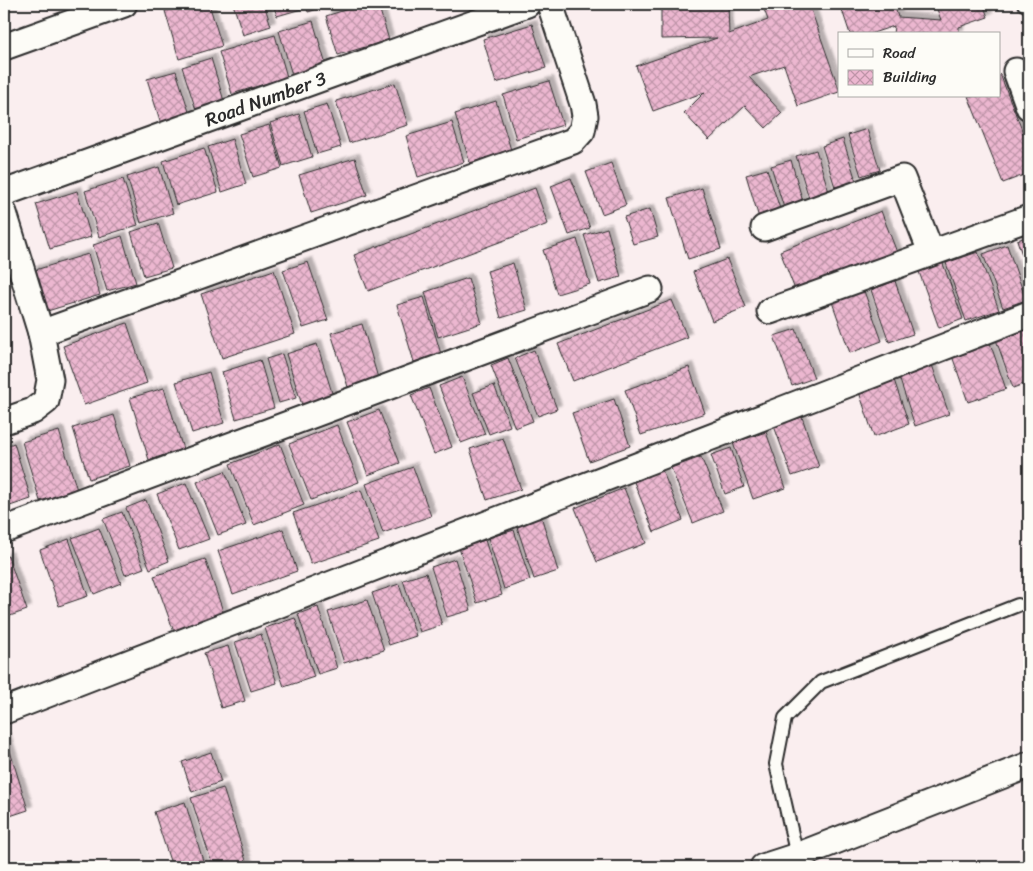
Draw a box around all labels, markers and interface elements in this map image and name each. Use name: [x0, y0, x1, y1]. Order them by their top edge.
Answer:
legend: [838, 32, 1000, 98]
text: Road: [883, 40, 916, 66]
street label: Road Number 3: [200, 61, 331, 136]
text: Building: [883, 64, 937, 90]

